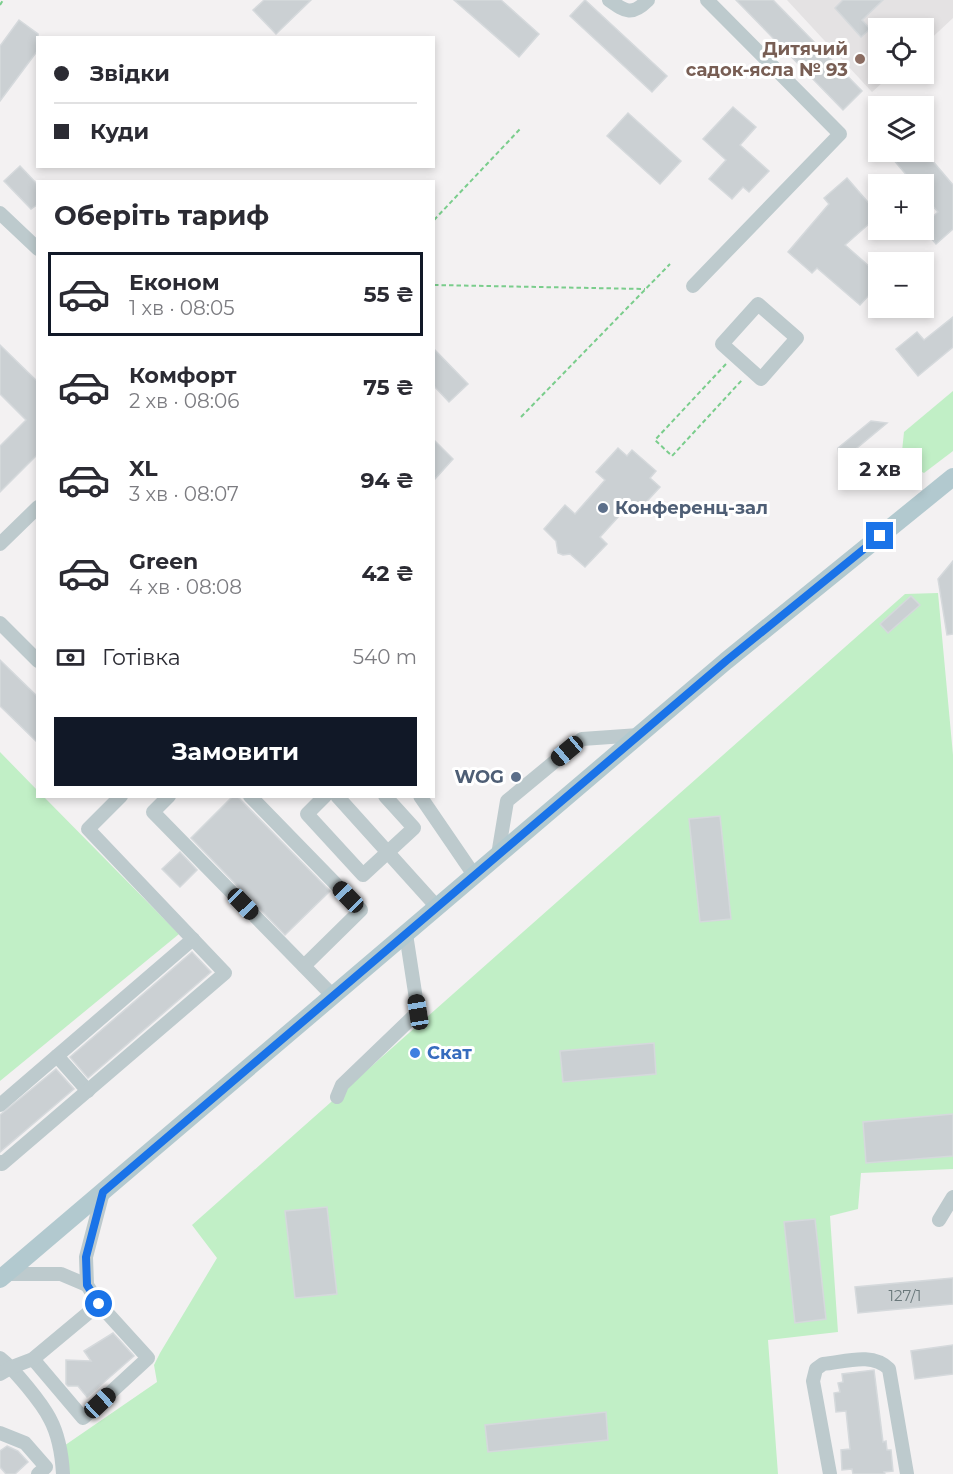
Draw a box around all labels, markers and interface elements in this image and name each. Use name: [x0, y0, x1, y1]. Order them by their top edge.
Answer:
map controls: [868, 18, 934, 318]
button: locate: [868, 18, 934, 84]
place label: Дитячий садок-ясла № 93: [686, 38, 848, 81]
marker: Дитячий садок-ясла № 93: [853, 52, 867, 66]
text: Звідки: [90, 60, 170, 87]
button: layers: [868, 96, 934, 162]
text: Куди: [90, 118, 149, 145]
button: +: [868, 174, 934, 240]
text: Оберіть тариф: [54, 199, 269, 232]
button: −: [868, 252, 934, 318]
icon: car: [57, 267, 111, 321]
text: Економ: [129, 269, 220, 296]
text: 55 ₴: [364, 281, 414, 308]
text: 1 хв · 08:05: [129, 296, 234, 320]
icon: car: [57, 360, 111, 414]
text: Комфорт: [129, 362, 237, 389]
text: 75 ₴: [363, 374, 414, 401]
text: 2 хв · 08:06: [129, 389, 239, 413]
callout: 2 хв: [838, 449, 922, 491]
icon: car: [57, 453, 111, 507]
text: XL: [129, 455, 158, 482]
text: 2 хв: [859, 457, 901, 481]
text: 94 ₴: [360, 467, 414, 494]
text: 3 хв · 08:07: [129, 482, 239, 506]
place label: Конференц-зал: [615, 497, 768, 519]
marker: Конференц-зал: [596, 501, 610, 515]
route end: [866, 522, 893, 549]
icon: car: [57, 546, 111, 600]
text: Green: [129, 548, 198, 575]
text: 42 ₴: [361, 560, 414, 587]
text: 4 хв · 08:08: [129, 575, 242, 599]
icon: cash: [54, 641, 87, 674]
text: Готівка: [102, 644, 181, 671]
text: 540 m: [353, 645, 417, 669]
button: Замовити: [54, 717, 417, 786]
car: [547, 733, 587, 769]
place label: WOG: [454, 766, 504, 788]
marker: WOG: [509, 770, 523, 784]
car: [329, 878, 367, 916]
car: [224, 885, 262, 923]
car: [406, 993, 430, 1031]
place label: Скат: [427, 1042, 472, 1064]
marker: Скат: [408, 1046, 422, 1060]
house number: 127/1: [889, 1286, 922, 1305]
route start: [85, 1290, 112, 1317]
car: [81, 1384, 119, 1422]

